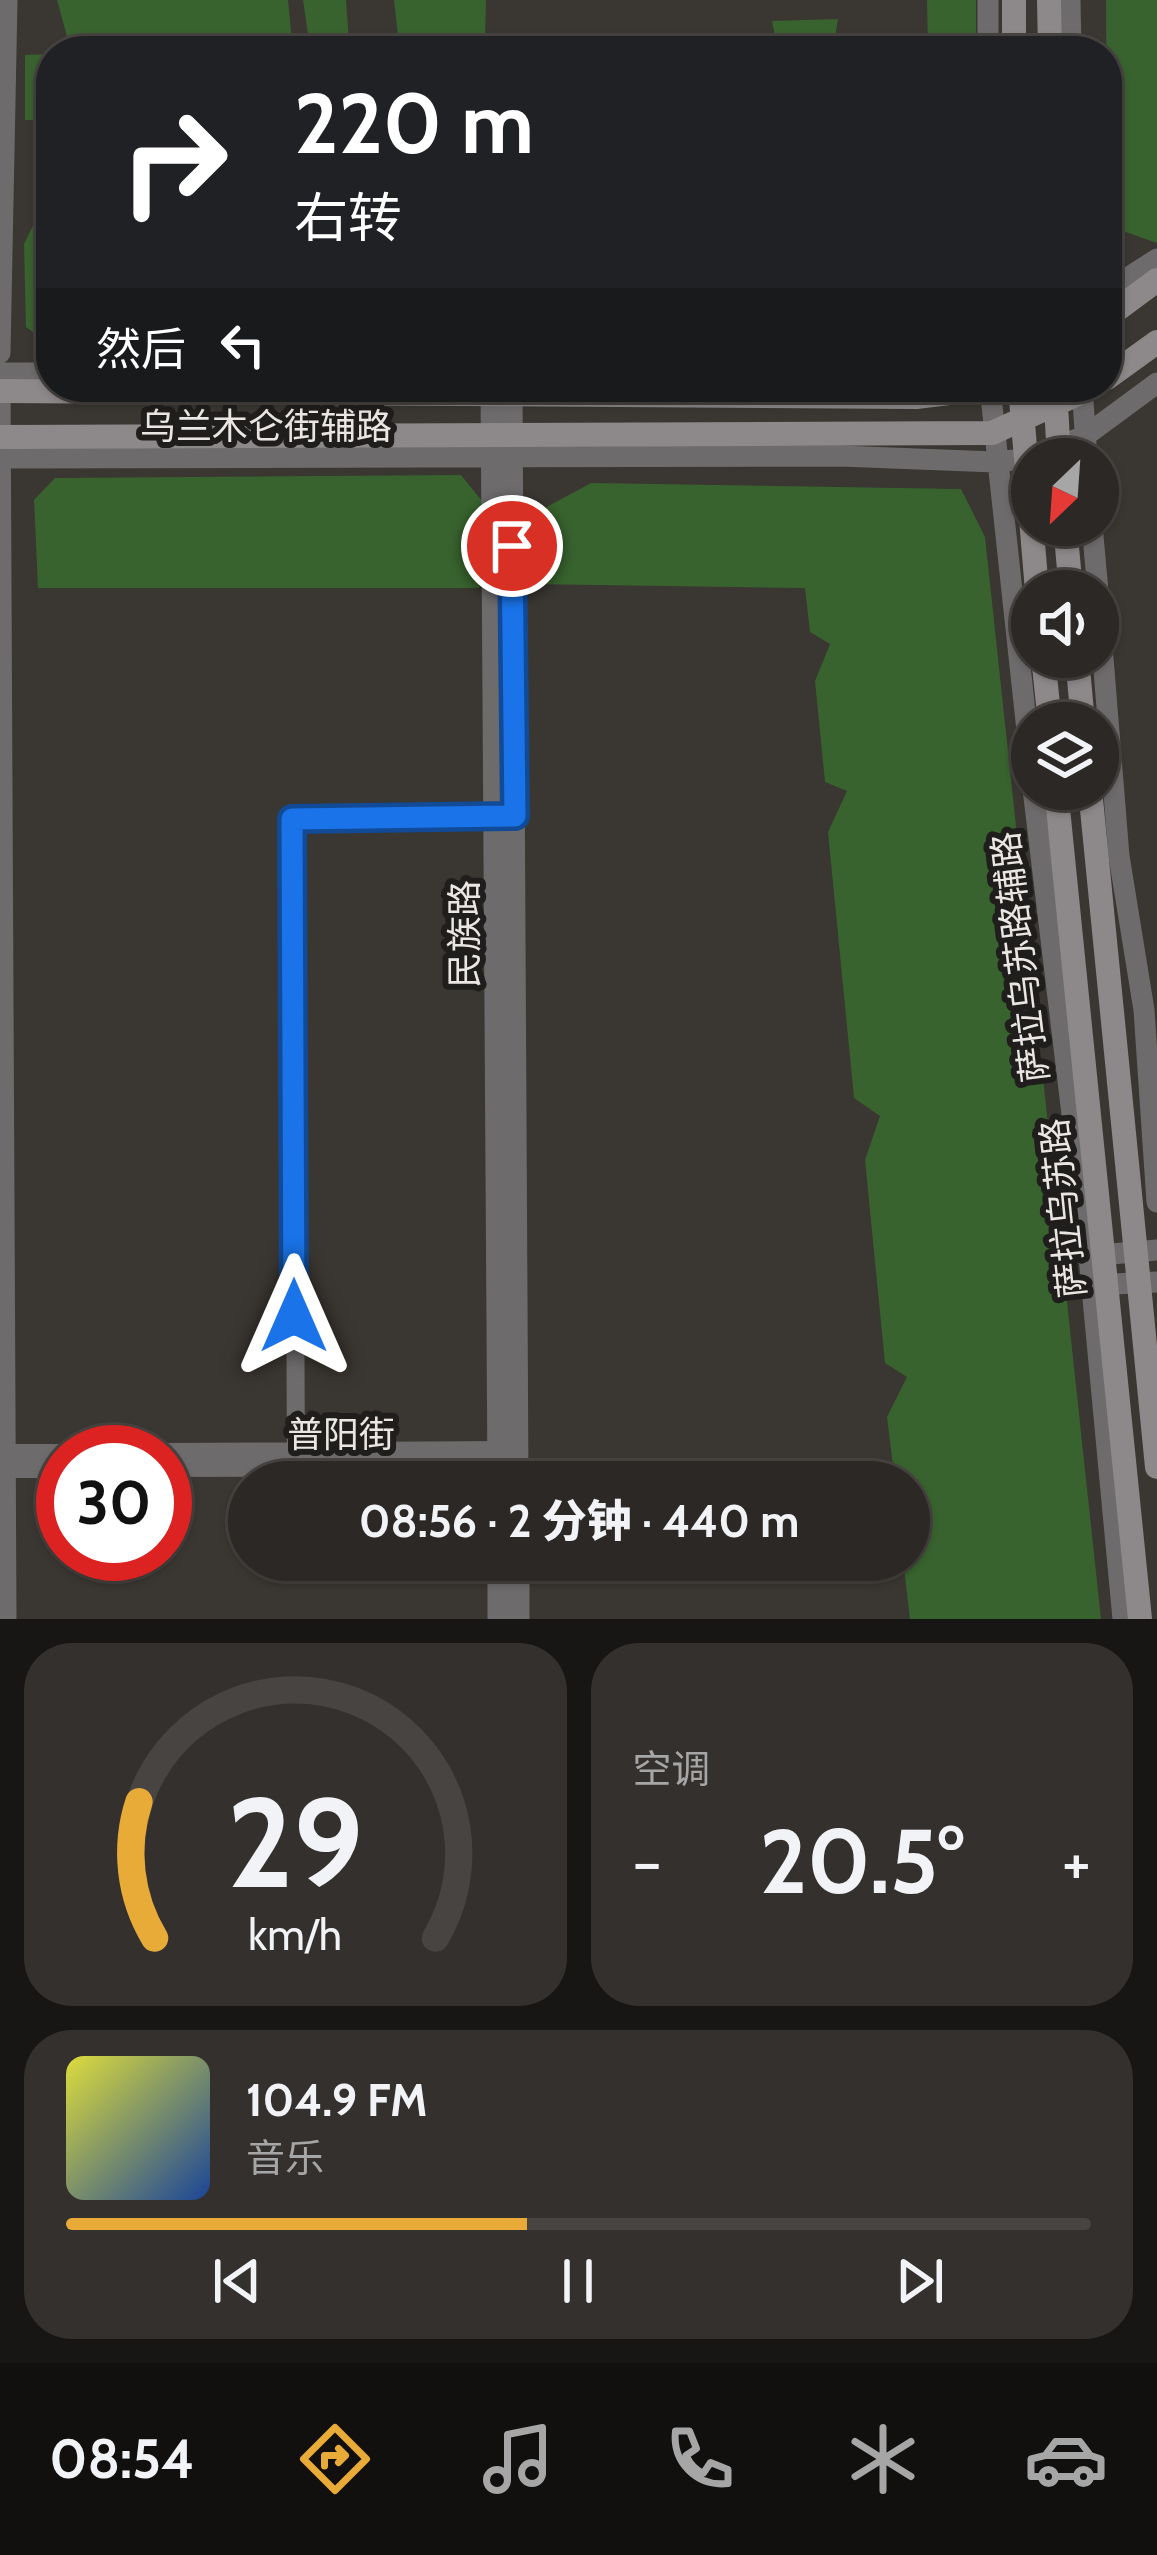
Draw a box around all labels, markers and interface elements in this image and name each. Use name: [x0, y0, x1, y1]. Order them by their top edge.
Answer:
text: 220 m: [294, 72, 534, 174]
icon: right: [96, 84, 252, 240]
text: 右转: [294, 185, 402, 251]
icon: left: [210, 312, 276, 378]
text: 然后: [96, 322, 186, 376]
street label: 乌兰木仑街辅路: [140, 404, 392, 448]
north arrow: [1011, 438, 1119, 546]
map controls: [1011, 438, 1119, 810]
pin: [461, 495, 563, 597]
icon: arrive: [479, 513, 545, 579]
button: sound: [1011, 570, 1119, 678]
button: layers: [1011, 702, 1119, 810]
street label: 萨拉乌苏路辅路: [983, 829, 1057, 1085]
street label: 民族路: [442, 880, 486, 988]
street label: 萨拉乌苏路: [1032, 1116, 1094, 1300]
position arrow: [231, 1253, 357, 1379]
street label: 普阳街: [287, 1412, 395, 1456]
speed limit sign: 30: [36, 1425, 192, 1581]
text: 08:56 · 2 分钟 · 440 m: [359, 1494, 799, 1548]
text: 空调: [633, 1745, 711, 1793]
text: 29: [227, 1767, 363, 1918]
text: 20.5°: [760, 1806, 964, 1916]
text: −: [633, 1821, 662, 1902]
text: +: [1062, 1821, 1091, 1902]
text: km/h: [248, 1908, 342, 1960]
text: 104.9 FM: [246, 2073, 427, 2127]
text: 音乐: [246, 2134, 324, 2182]
icon: previous: [204, 2248, 270, 2314]
icon: pause: [545, 2248, 611, 2314]
icon: next: [887, 2248, 953, 2314]
icon: directions: [293, 2417, 377, 2501]
icon: music: [476, 2417, 560, 2501]
icon: phone: [658, 2417, 742, 2501]
icon: climate: [841, 2417, 925, 2501]
icon: car: [1024, 2417, 1108, 2501]
text: 08:54: [49, 2426, 195, 2492]

